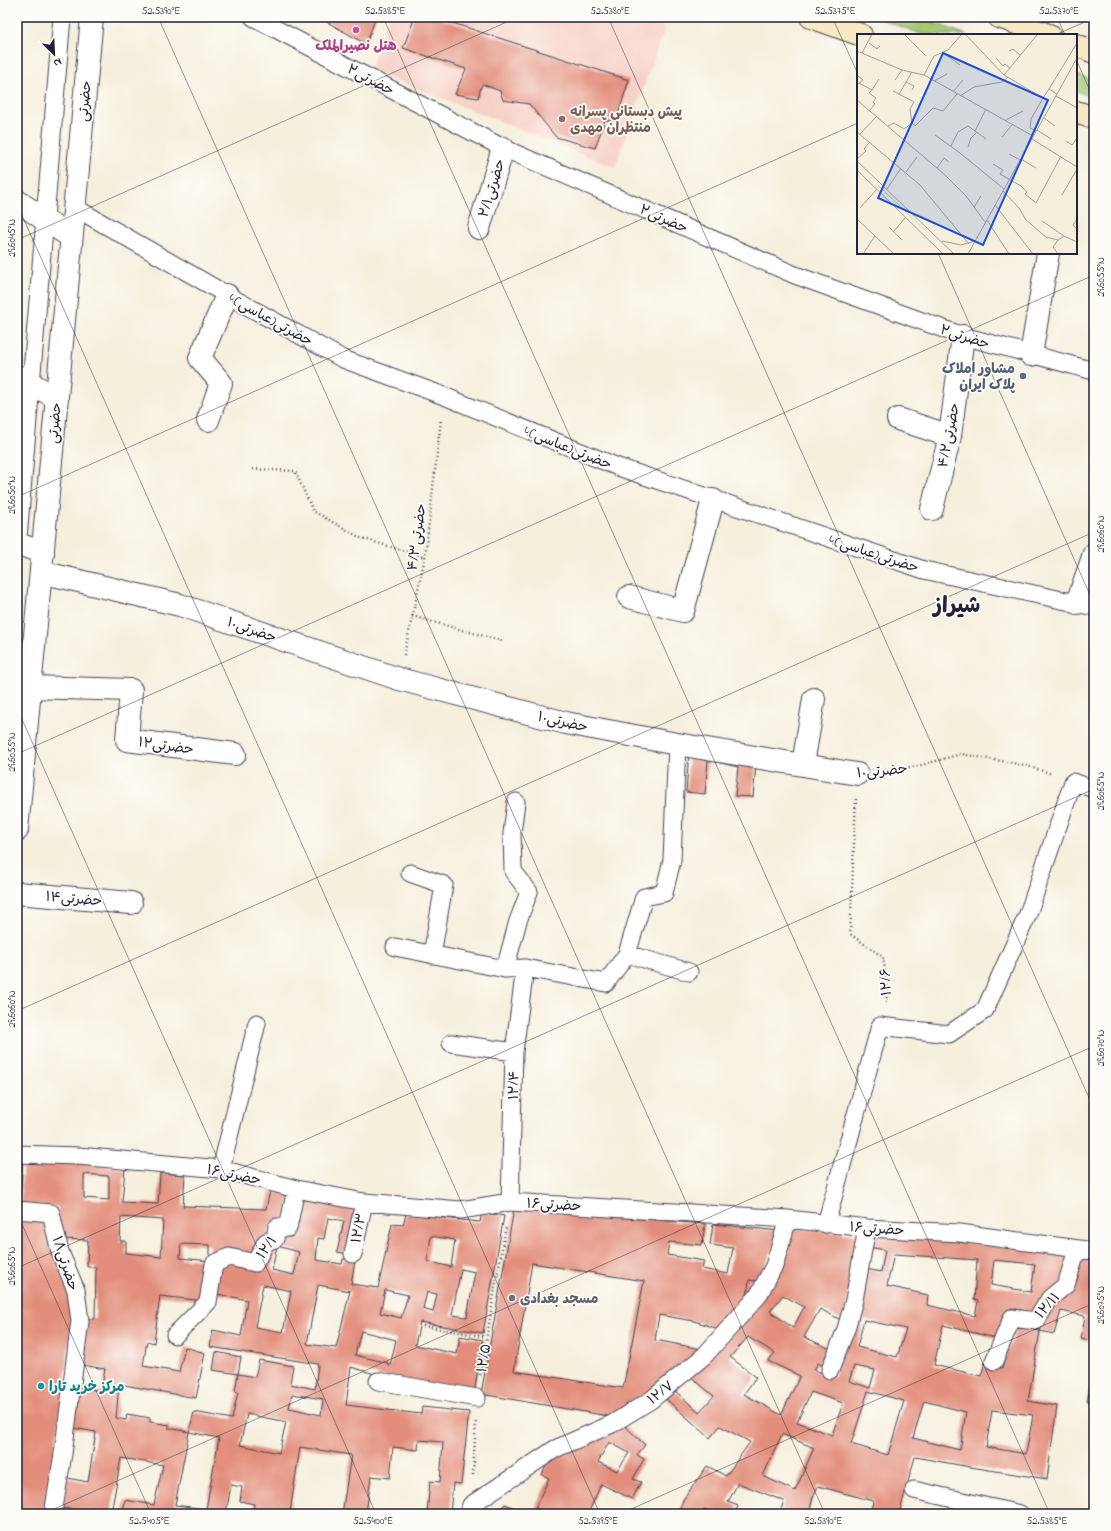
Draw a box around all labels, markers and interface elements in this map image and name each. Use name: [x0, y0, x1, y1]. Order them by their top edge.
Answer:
text: 52.5390°E: [142, 4, 180, 19]
text: 52.5385°E: [365, 4, 405, 19]
text: 52.5380°E: [590, 4, 630, 19]
text: 52.5375°E: [814, 4, 856, 19]
text: 52.5370°E: [1039, 4, 1079, 19]
marker: هتل نصیرالملک: [351, 25, 361, 35]
north arrow: [34, 34, 74, 74]
inset map: [857, 34, 1077, 254]
place label: هتل نصیرالملک: [315, 36, 397, 57]
text: N: [51, 53, 64, 71]
street label: حضرتی۲: [343, 59, 398, 102]
street label: حضرتی: [73, 80, 98, 123]
place label: پیش دبستانی پسرانه منتظران مهدی: [570, 102, 682, 139]
marker: پیش دبستانی پسرانه منتظران مهدی: [557, 114, 567, 124]
street label: حضرتی۲/۱: [474, 157, 511, 220]
street label: حضرتی۲: [636, 199, 691, 239]
text: 29.6045°N: [5, 219, 20, 257]
text: 29.6055°N: [1094, 257, 1109, 297]
street label: 4حضرتی(عباسی): [224, 289, 316, 352]
street label: حضرتی۲: [937, 320, 992, 355]
place label: مشاور املاک پلاک ایران: [942, 359, 1015, 396]
marker: مشاور املاک پلاک ایران: [1018, 371, 1028, 381]
street label: حضرتی۴/۲: [933, 401, 966, 469]
street label: حضرتی: [43, 402, 68, 445]
street label: 4حضرتی(عباسی): [520, 421, 615, 476]
text: 29.6050°N: [5, 476, 20, 514]
street label: حضرتی۴/۳: [402, 502, 433, 572]
text: 29.6060°N: [1094, 515, 1109, 552]
street label: 4حضرتی(عباسی): [826, 530, 921, 579]
district label: شیراز: [932, 591, 980, 623]
street label: حضرتی۱۰: [224, 612, 279, 649]
street label: حضرتی۱۰: [535, 706, 590, 738]
text: 29.6055°N: [5, 732, 20, 772]
street label: حضرتی۱۲: [137, 732, 195, 761]
street label: حضرتی۱۰: [856, 759, 908, 784]
text: 29.6065°N: [1094, 772, 1109, 810]
street label: حضرتی۱۴: [45, 887, 103, 912]
street label: ۱۲/۶: [875, 968, 898, 996]
text: 29.6060°N: [5, 990, 20, 1027]
text: 29.6070°N: [1094, 1029, 1109, 1066]
street label: ۱۲/۴: [504, 1070, 525, 1100]
street label: حضرتی۱۶: [205, 1159, 263, 1191]
street label: حضرتی۱۶: [526, 1194, 582, 1217]
street label: ۱۲/۳: [346, 1211, 373, 1245]
street label: حضرتی۱۶: [849, 1217, 905, 1242]
street label: ۱۲/۱: [252, 1232, 283, 1264]
street label: حضرتی۱۸: [46, 1233, 83, 1293]
text: 29.6065°N: [5, 1247, 20, 1285]
text: 29.6075°N: [1094, 1286, 1109, 1324]
street label: ۱۲/۱۱: [1031, 1288, 1066, 1324]
place label: مسجد بغدادی: [520, 1289, 598, 1310]
marker: مسجد بغدادی: [507, 1293, 517, 1303]
street label: ۱۲/۵: [472, 1342, 497, 1374]
street label: ۱۲/۷: [643, 1376, 679, 1410]
place label: مرکز خرید تارا: [49, 1377, 125, 1398]
marker: مرکز خرید تارا: [36, 1381, 46, 1391]
text: 52.5405°E: [128, 1514, 170, 1529]
text: 52.5400°E: [353, 1514, 393, 1529]
text: 52.5395°E: [578, 1514, 618, 1529]
text: 52.5390°E: [804, 1514, 842, 1529]
text: 52.5385°E: [1027, 1514, 1067, 1529]

